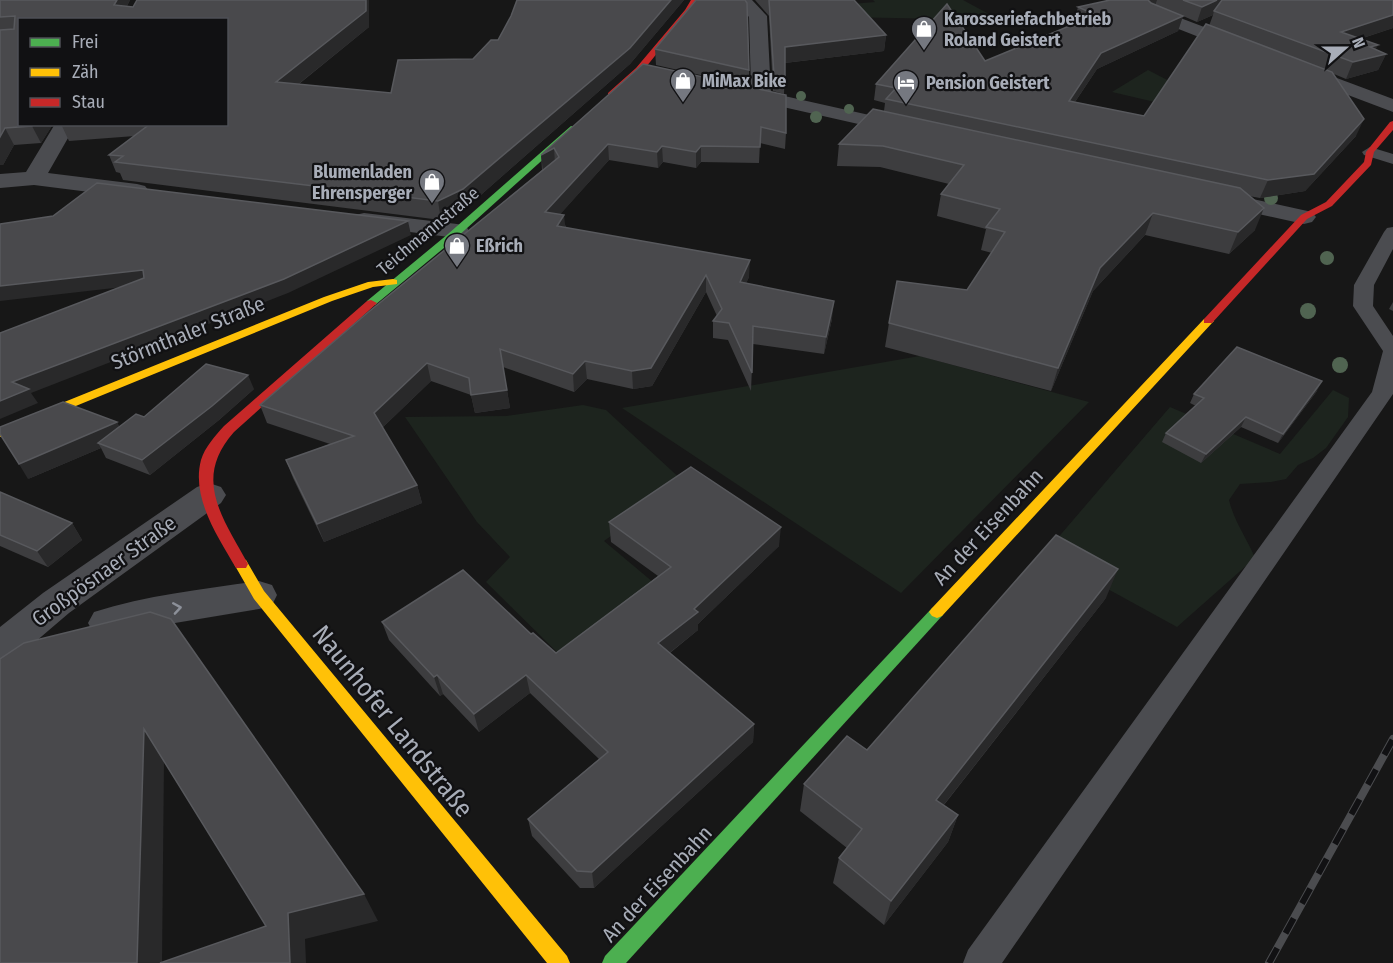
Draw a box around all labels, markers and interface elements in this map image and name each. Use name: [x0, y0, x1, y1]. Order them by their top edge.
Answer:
place label: Karosseriefachbetrieb Roland Geistert: [944, 8, 1111, 51]
shop icon: Karosseriefachbetrieb Roland Geistert: [909, 14, 939, 52]
legend: [18, 18, 228, 126]
north arrow: [1315, 18, 1375, 78]
text: Frei: [72, 31, 98, 53]
text: N: [1348, 35, 1369, 51]
text: Zäh: [72, 61, 99, 83]
shop icon: MiMax Bike: [668, 66, 698, 104]
hotel icon: Pension Geistert: [891, 68, 921, 106]
place label: MiMax Bike: [702, 70, 787, 92]
place label: Pension Geistert: [926, 72, 1050, 94]
text: Stau: [72, 91, 105, 113]
place label: Blumenladen Ehrensperger: [312, 161, 412, 204]
shop icon: Blumenladen Ehrensperger: [417, 167, 447, 205]
street label: Teichmannstraße: [373, 182, 484, 280]
shop icon: Eßrich: [442, 231, 472, 269]
place label: Eßrich: [476, 235, 523, 257]
street label: Störmthaler Straße: [107, 290, 269, 376]
street label: An der Eisenbahn: [927, 463, 1049, 591]
street label: Großpösnaer Straße: [27, 510, 181, 632]
one-way arrow: [172, 602, 182, 614]
street label: Naunhofer Landstraße: [306, 619, 480, 824]
street label: An der Eisenbahn: [596, 820, 718, 948]

